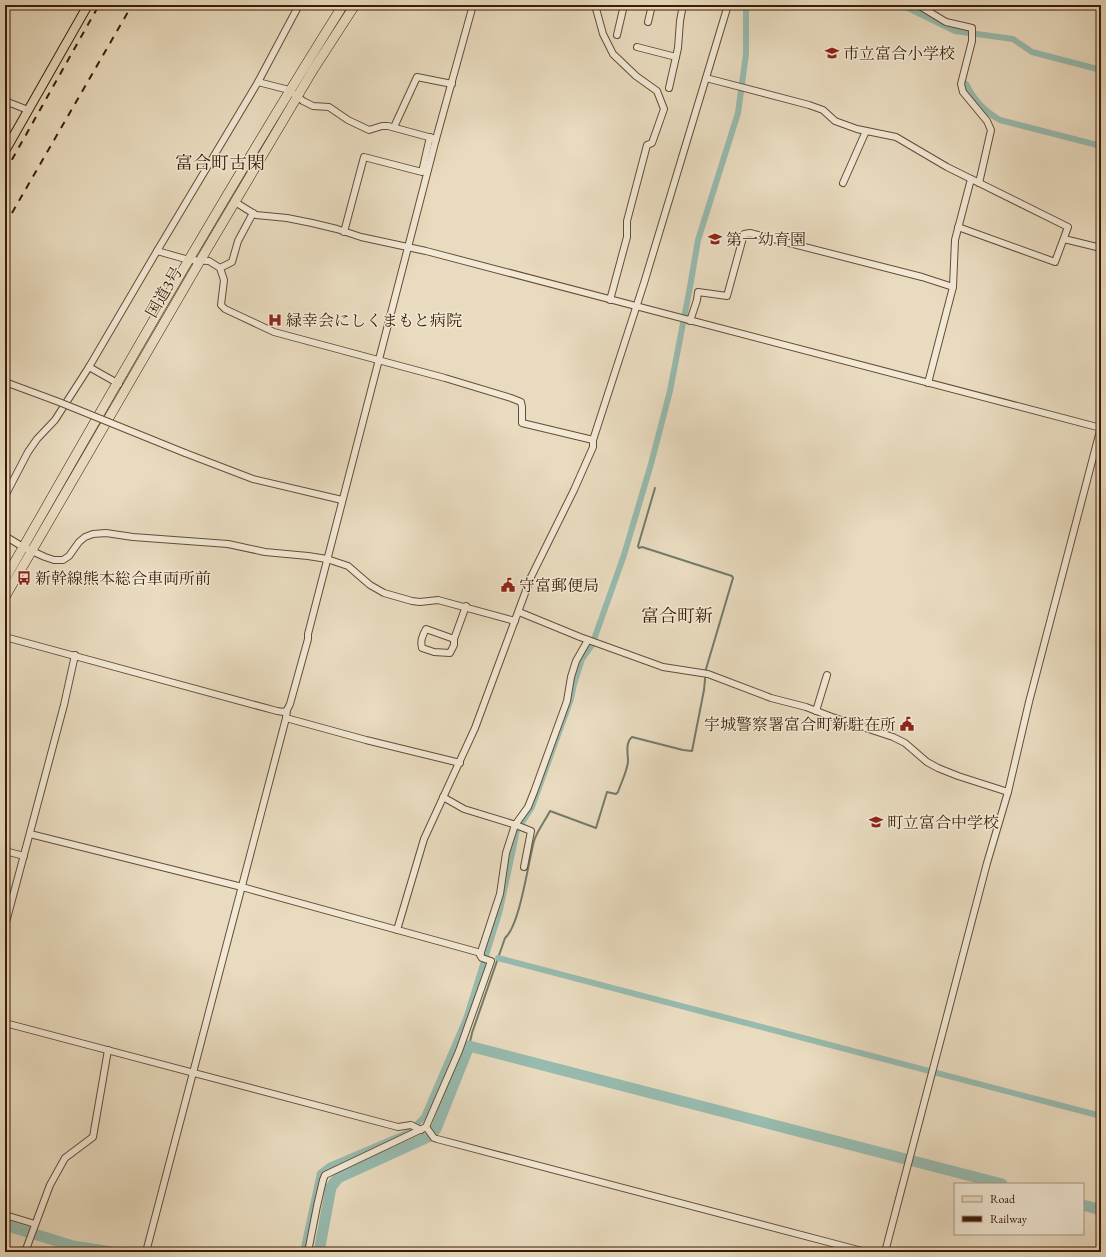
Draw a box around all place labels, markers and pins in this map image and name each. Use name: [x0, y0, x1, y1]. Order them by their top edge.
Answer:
place label: 市立富合小学校: [843, 43, 955, 64]
school or university icon: 市立富合小学校: [824, 45, 840, 61]
place label: 第一幼育園: [726, 229, 806, 250]
school or university icon: 第一幼育園: [707, 231, 723, 247]
place label: 緑幸会にしくまもと病院: [286, 310, 462, 331]
hospital icon: 緑幸会にしくまもと病院: [267, 312, 283, 328]
place label: 新幹線熊本総合車両所前: [35, 568, 211, 589]
bus stop icon: 新幹線熊本総合車両所前: [16, 570, 32, 586]
place label: 守富郵便局: [519, 575, 599, 596]
public building icon: 守富郵便局: [500, 577, 516, 593]
place label: 宇城警察署富合町新駐在所: [704, 714, 896, 735]
public building icon: 宇城警察署富合町新駐在所: [899, 716, 915, 732]
place label: 町立富合中学校: [887, 812, 999, 833]
school or university icon: 町立富合中学校: [868, 814, 884, 830]

